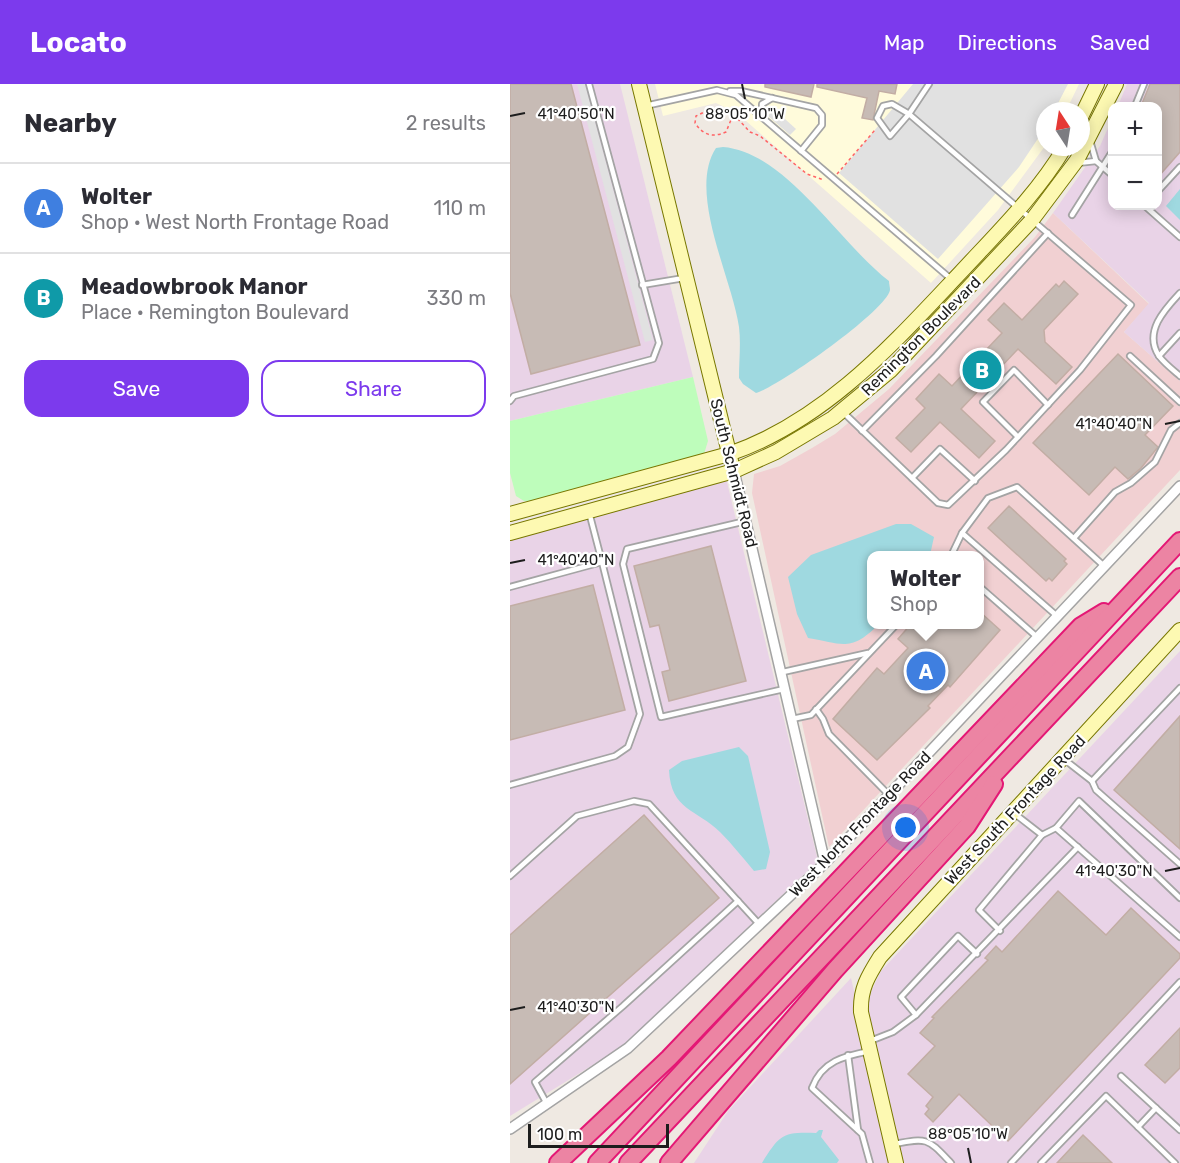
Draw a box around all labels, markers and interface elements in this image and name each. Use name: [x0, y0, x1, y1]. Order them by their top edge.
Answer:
text: Locato: [30, 26, 127, 59]
text: Map: [884, 30, 925, 55]
text: Directions: [958, 30, 1057, 55]
text: Saved: [1090, 30, 1150, 55]
north arrow: [1036, 102, 1090, 156]
map controls: [1108, 102, 1162, 210]
button: +: [1108, 102, 1162, 156]
text: 41°40'50"N: [537, 105, 615, 123]
text: 88°05'10"W: [705, 105, 785, 123]
text: Nearby: [24, 108, 117, 139]
text: 2 results: [406, 111, 486, 135]
button: −: [1108, 156, 1162, 210]
text: Wolter: [81, 183, 152, 210]
text: A: [36, 196, 51, 220]
text: 110 m: [434, 196, 486, 220]
text: Shop · West North Frontage Road: [81, 210, 389, 234]
street label: Remington Boulevard: [857, 272, 985, 400]
text: Meadowbrook Manor: [81, 273, 308, 300]
text: B: [36, 286, 51, 310]
text: 330 m: [427, 286, 486, 310]
text: Place · Remington Boulevard: [81, 300, 349, 324]
pin: B: [962, 348, 1002, 392]
button: Save: [24, 360, 249, 417]
button: Share: [261, 360, 486, 417]
street label: South Schmidt Road: [706, 397, 762, 549]
text: 41°40'40"N: [1076, 415, 1152, 433]
text: 41°40'40"N: [538, 551, 614, 569]
popup: [867, 551, 984, 629]
text: Wolter: [890, 565, 961, 592]
text: Shop: [890, 592, 938, 616]
pin: A: [906, 648, 946, 694]
street label: West South Frontage Road: [941, 731, 1089, 889]
street label: West North Frontage Road: [785, 747, 935, 901]
your location: [891, 813, 920, 842]
text: 41°40'30"N: [1075, 862, 1153, 880]
text: 41°40'30"N: [537, 998, 615, 1016]
scale bar: [528, 1121, 669, 1148]
text: 100 m: [537, 1125, 582, 1144]
text: 88°05'10"W: [928, 1125, 1008, 1143]

